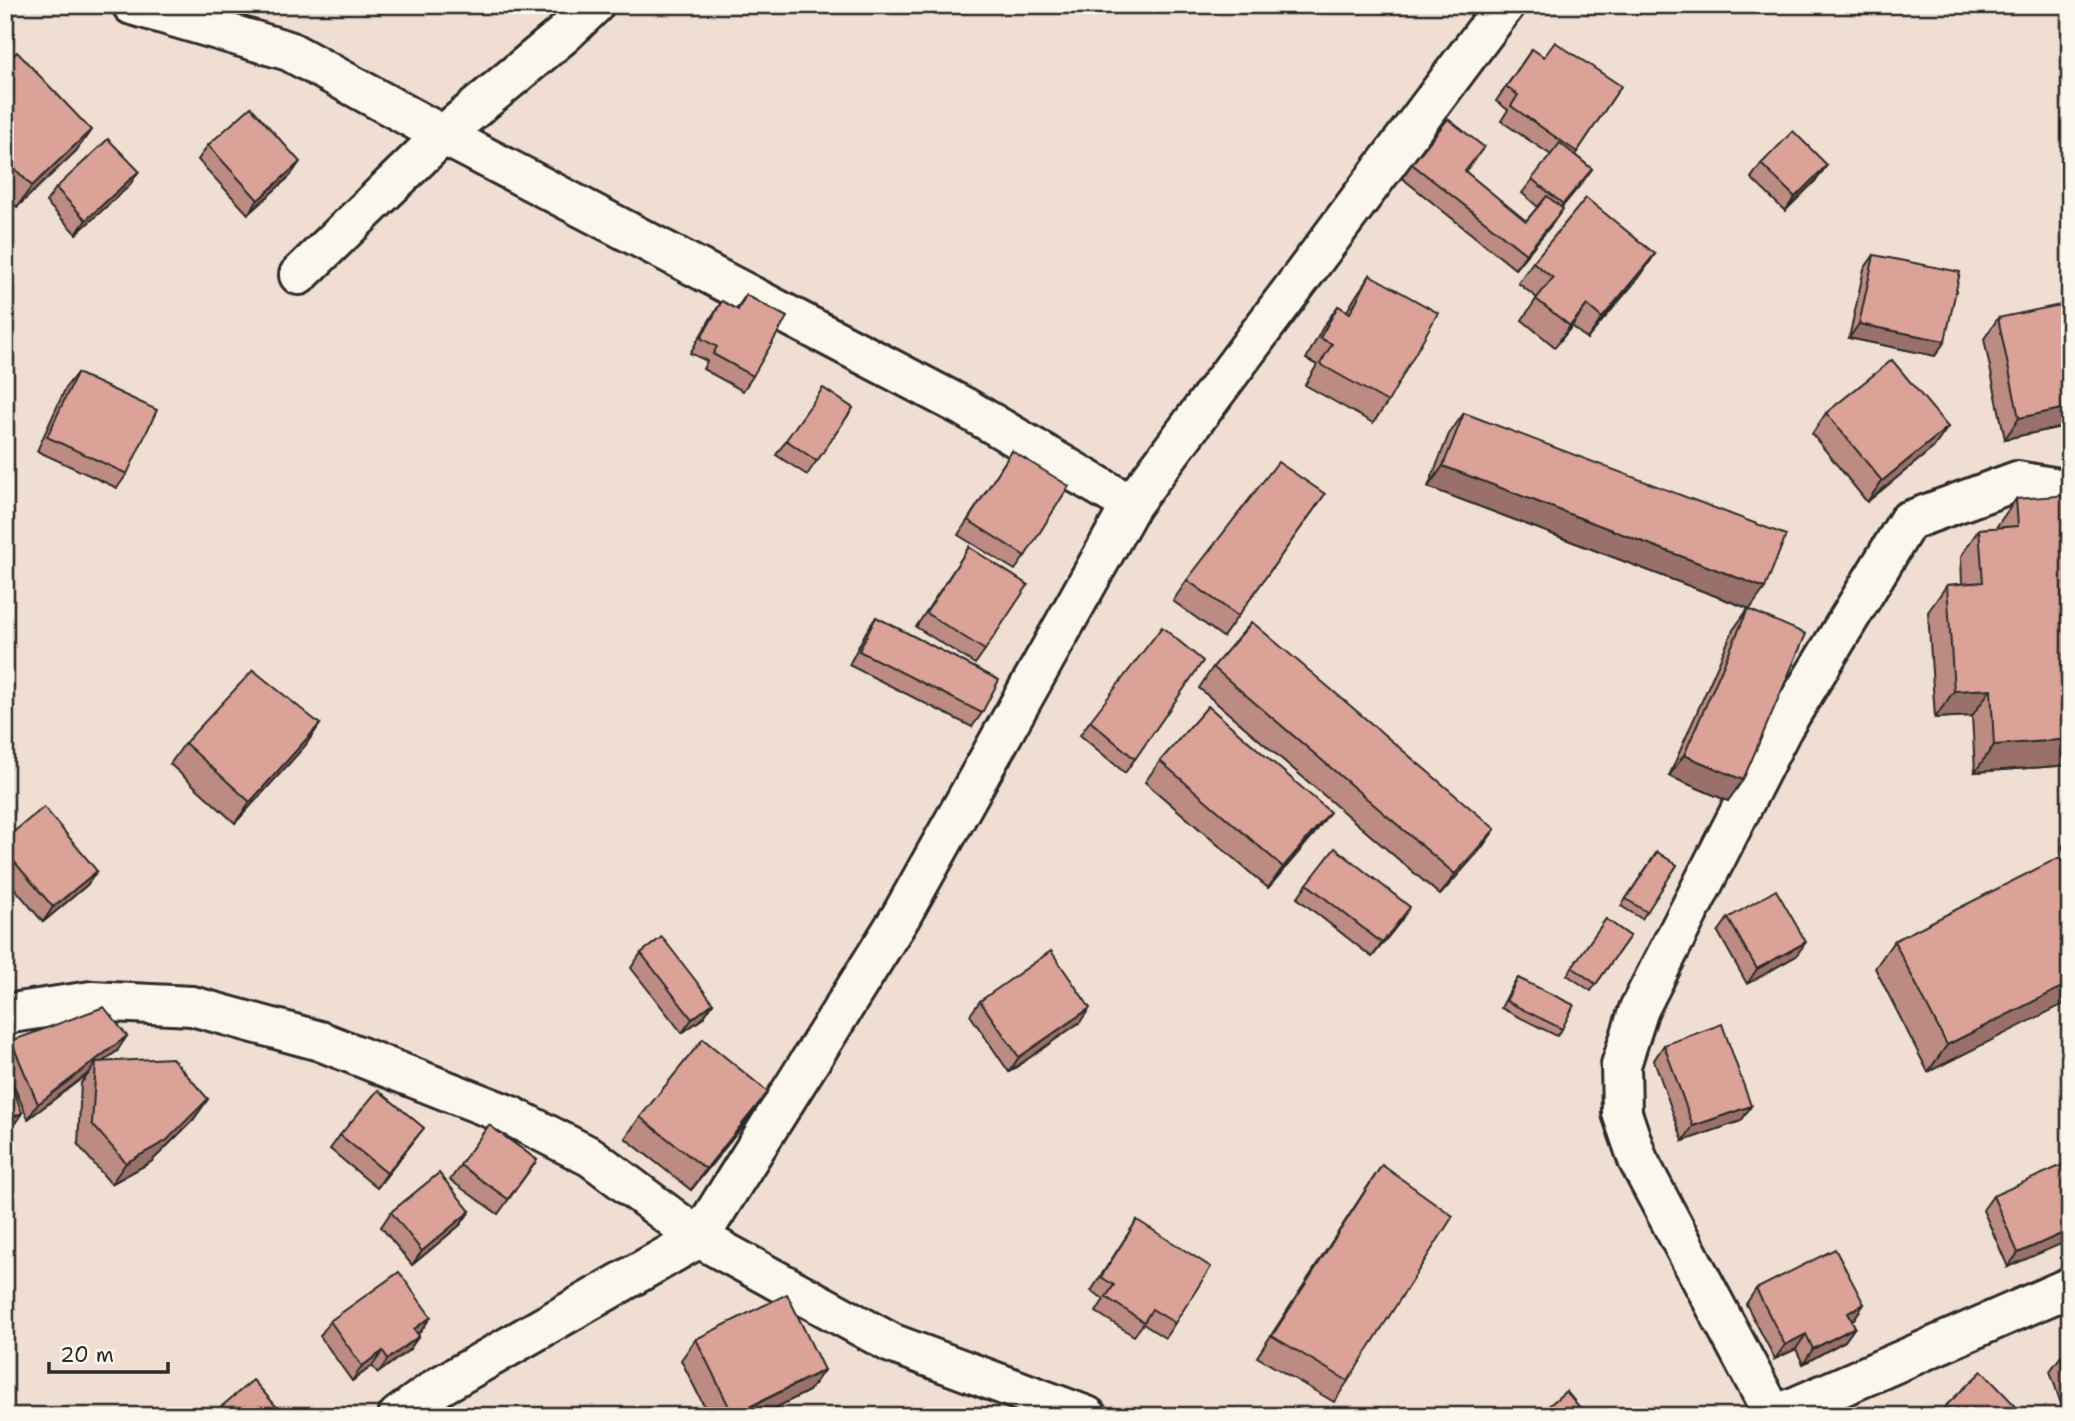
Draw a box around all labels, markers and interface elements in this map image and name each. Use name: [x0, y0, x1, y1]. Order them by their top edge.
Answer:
scale bar: [49, 1330, 168, 1374]
text: 20 m: [60, 1341, 114, 1369]

